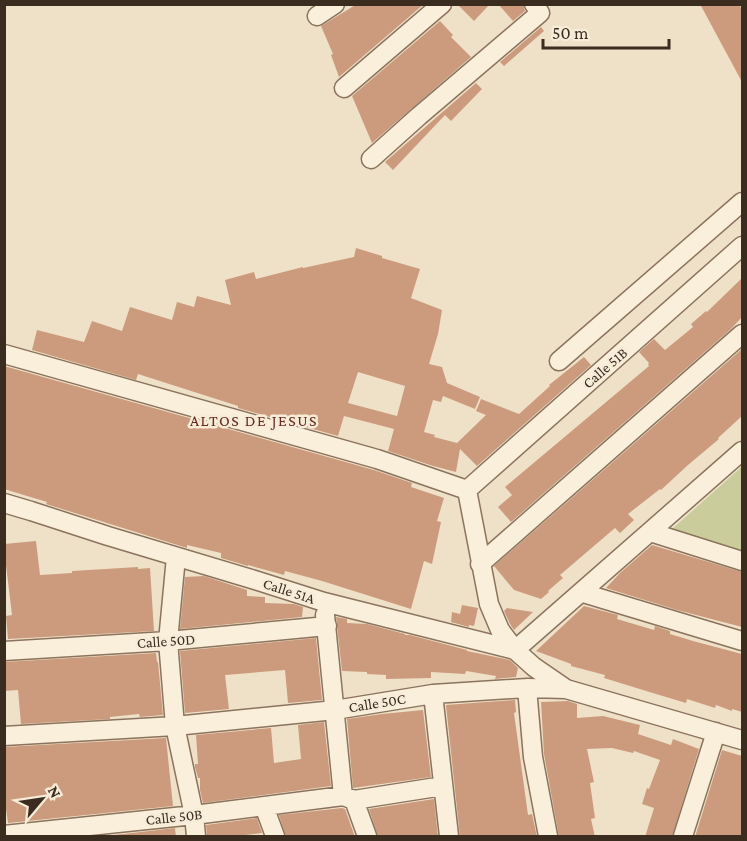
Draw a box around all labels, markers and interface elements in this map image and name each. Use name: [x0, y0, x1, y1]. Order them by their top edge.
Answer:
scale bar: [543, 12, 669, 50]
text: 50 m: [552, 23, 589, 43]
street label: Calle 51B: [580, 345, 630, 391]
district label: ALTOS DE JESUS: [190, 412, 318, 430]
street label: Calle 51A: [261, 575, 317, 607]
street label: Calle 50D: [136, 631, 196, 651]
street label: Calle 50C: [347, 691, 407, 715]
north arrow: [12, 769, 72, 829]
text: N: [45, 783, 65, 801]
street label: Calle 50B: [145, 806, 203, 828]

